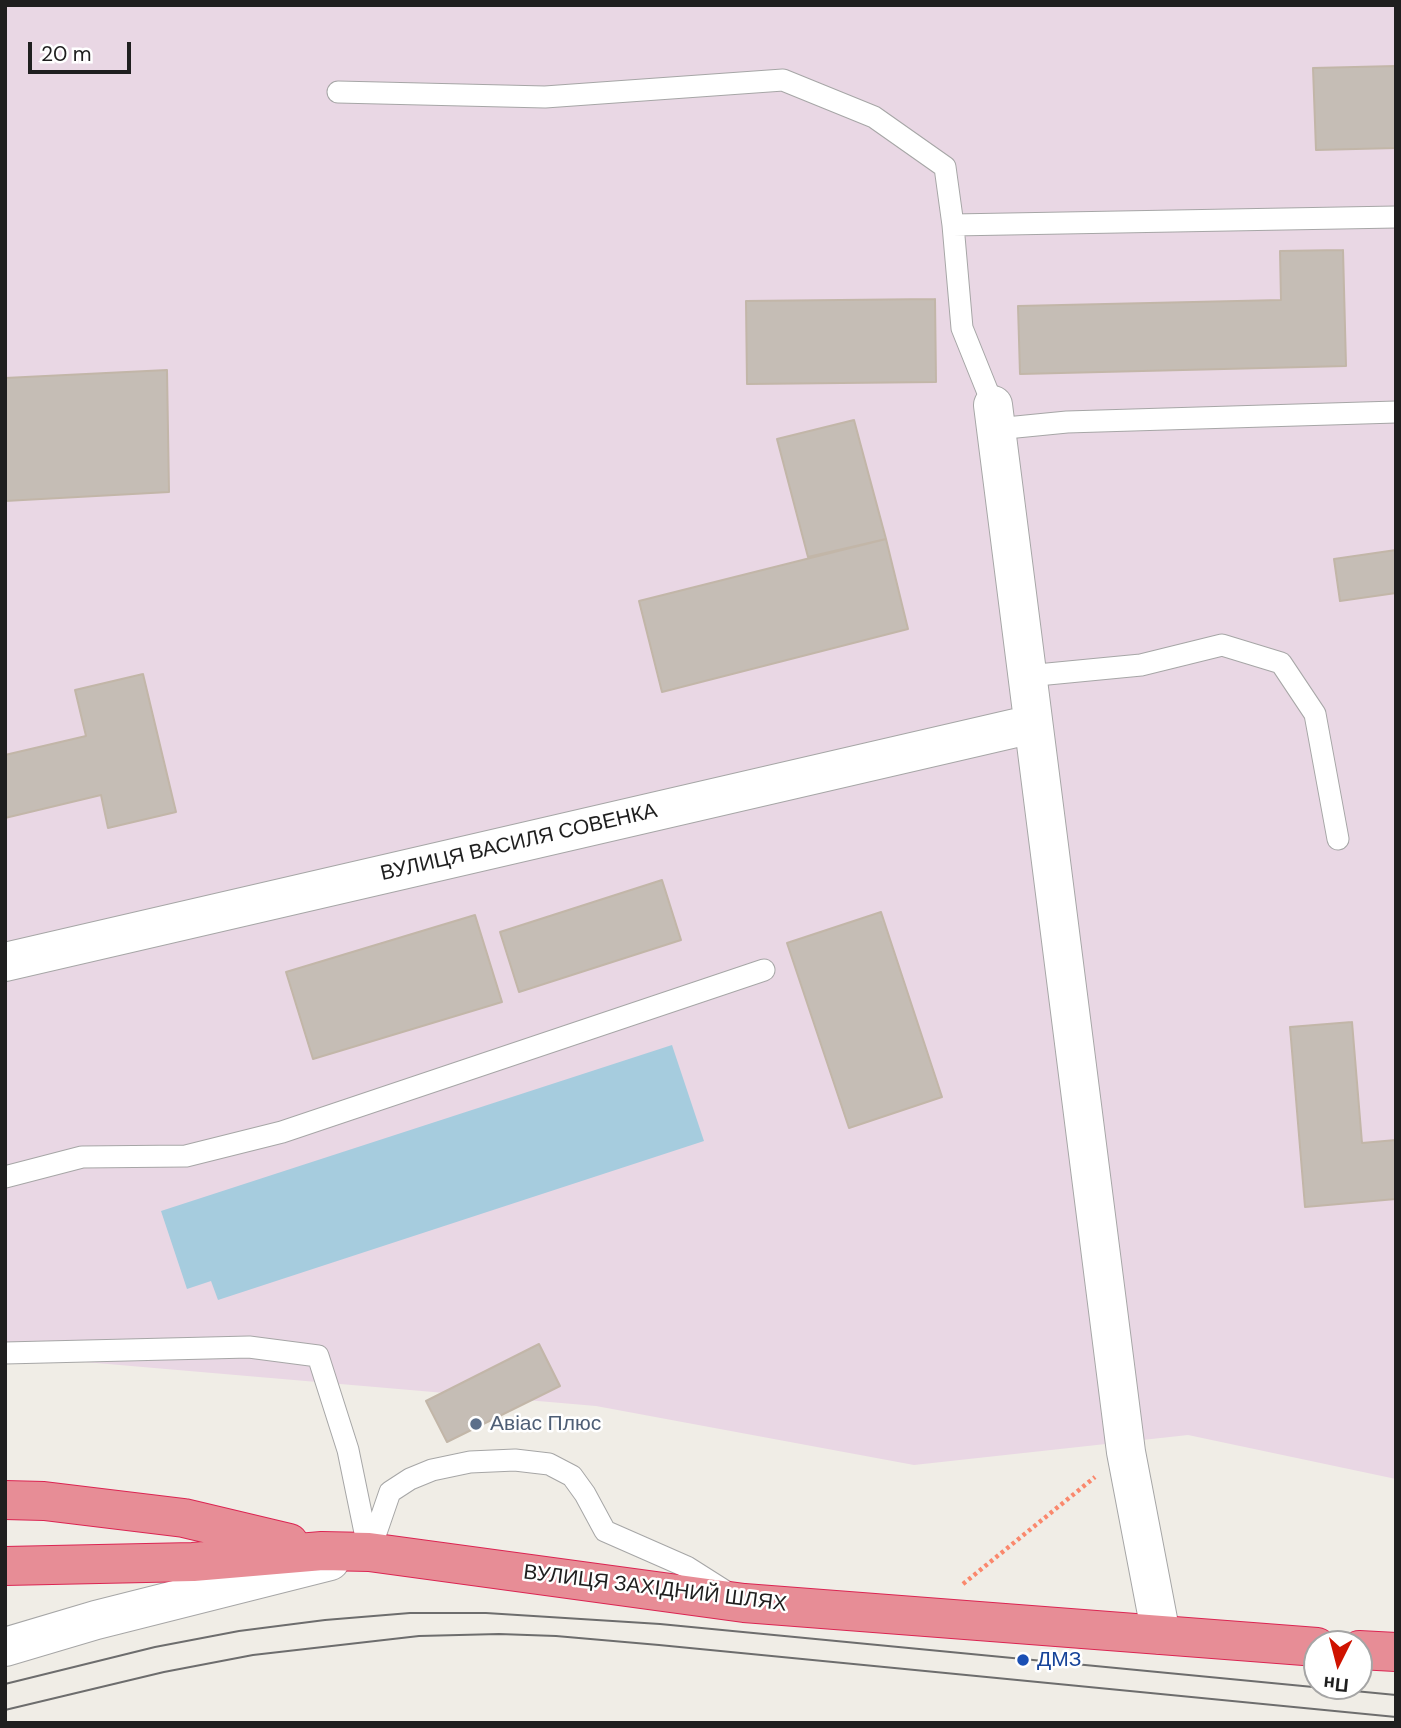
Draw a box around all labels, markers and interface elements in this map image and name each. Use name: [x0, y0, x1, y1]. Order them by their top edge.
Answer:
scale bar: [32, 28, 135, 72]
text: 20 m: [41, 40, 92, 68]
street label: ВУЛИЦЯ ВАСИЛЯ СОВЕНКА: [378, 799, 660, 887]
place label: Авіас Плюс: [490, 1411, 601, 1437]
marker: Авіас Плюс: [468, 1416, 484, 1432]
street label: ВУЛИЦЯ ЗАХІДНИЙ ШЛЯХ: [522, 1560, 788, 1618]
north arrow: [1303, 1630, 1373, 1700]
place label: ДМЗ: [1037, 1647, 1081, 1673]
marker: ДМЗ: [1015, 1652, 1031, 1668]
text: Пн: [1322, 1671, 1350, 1698]

